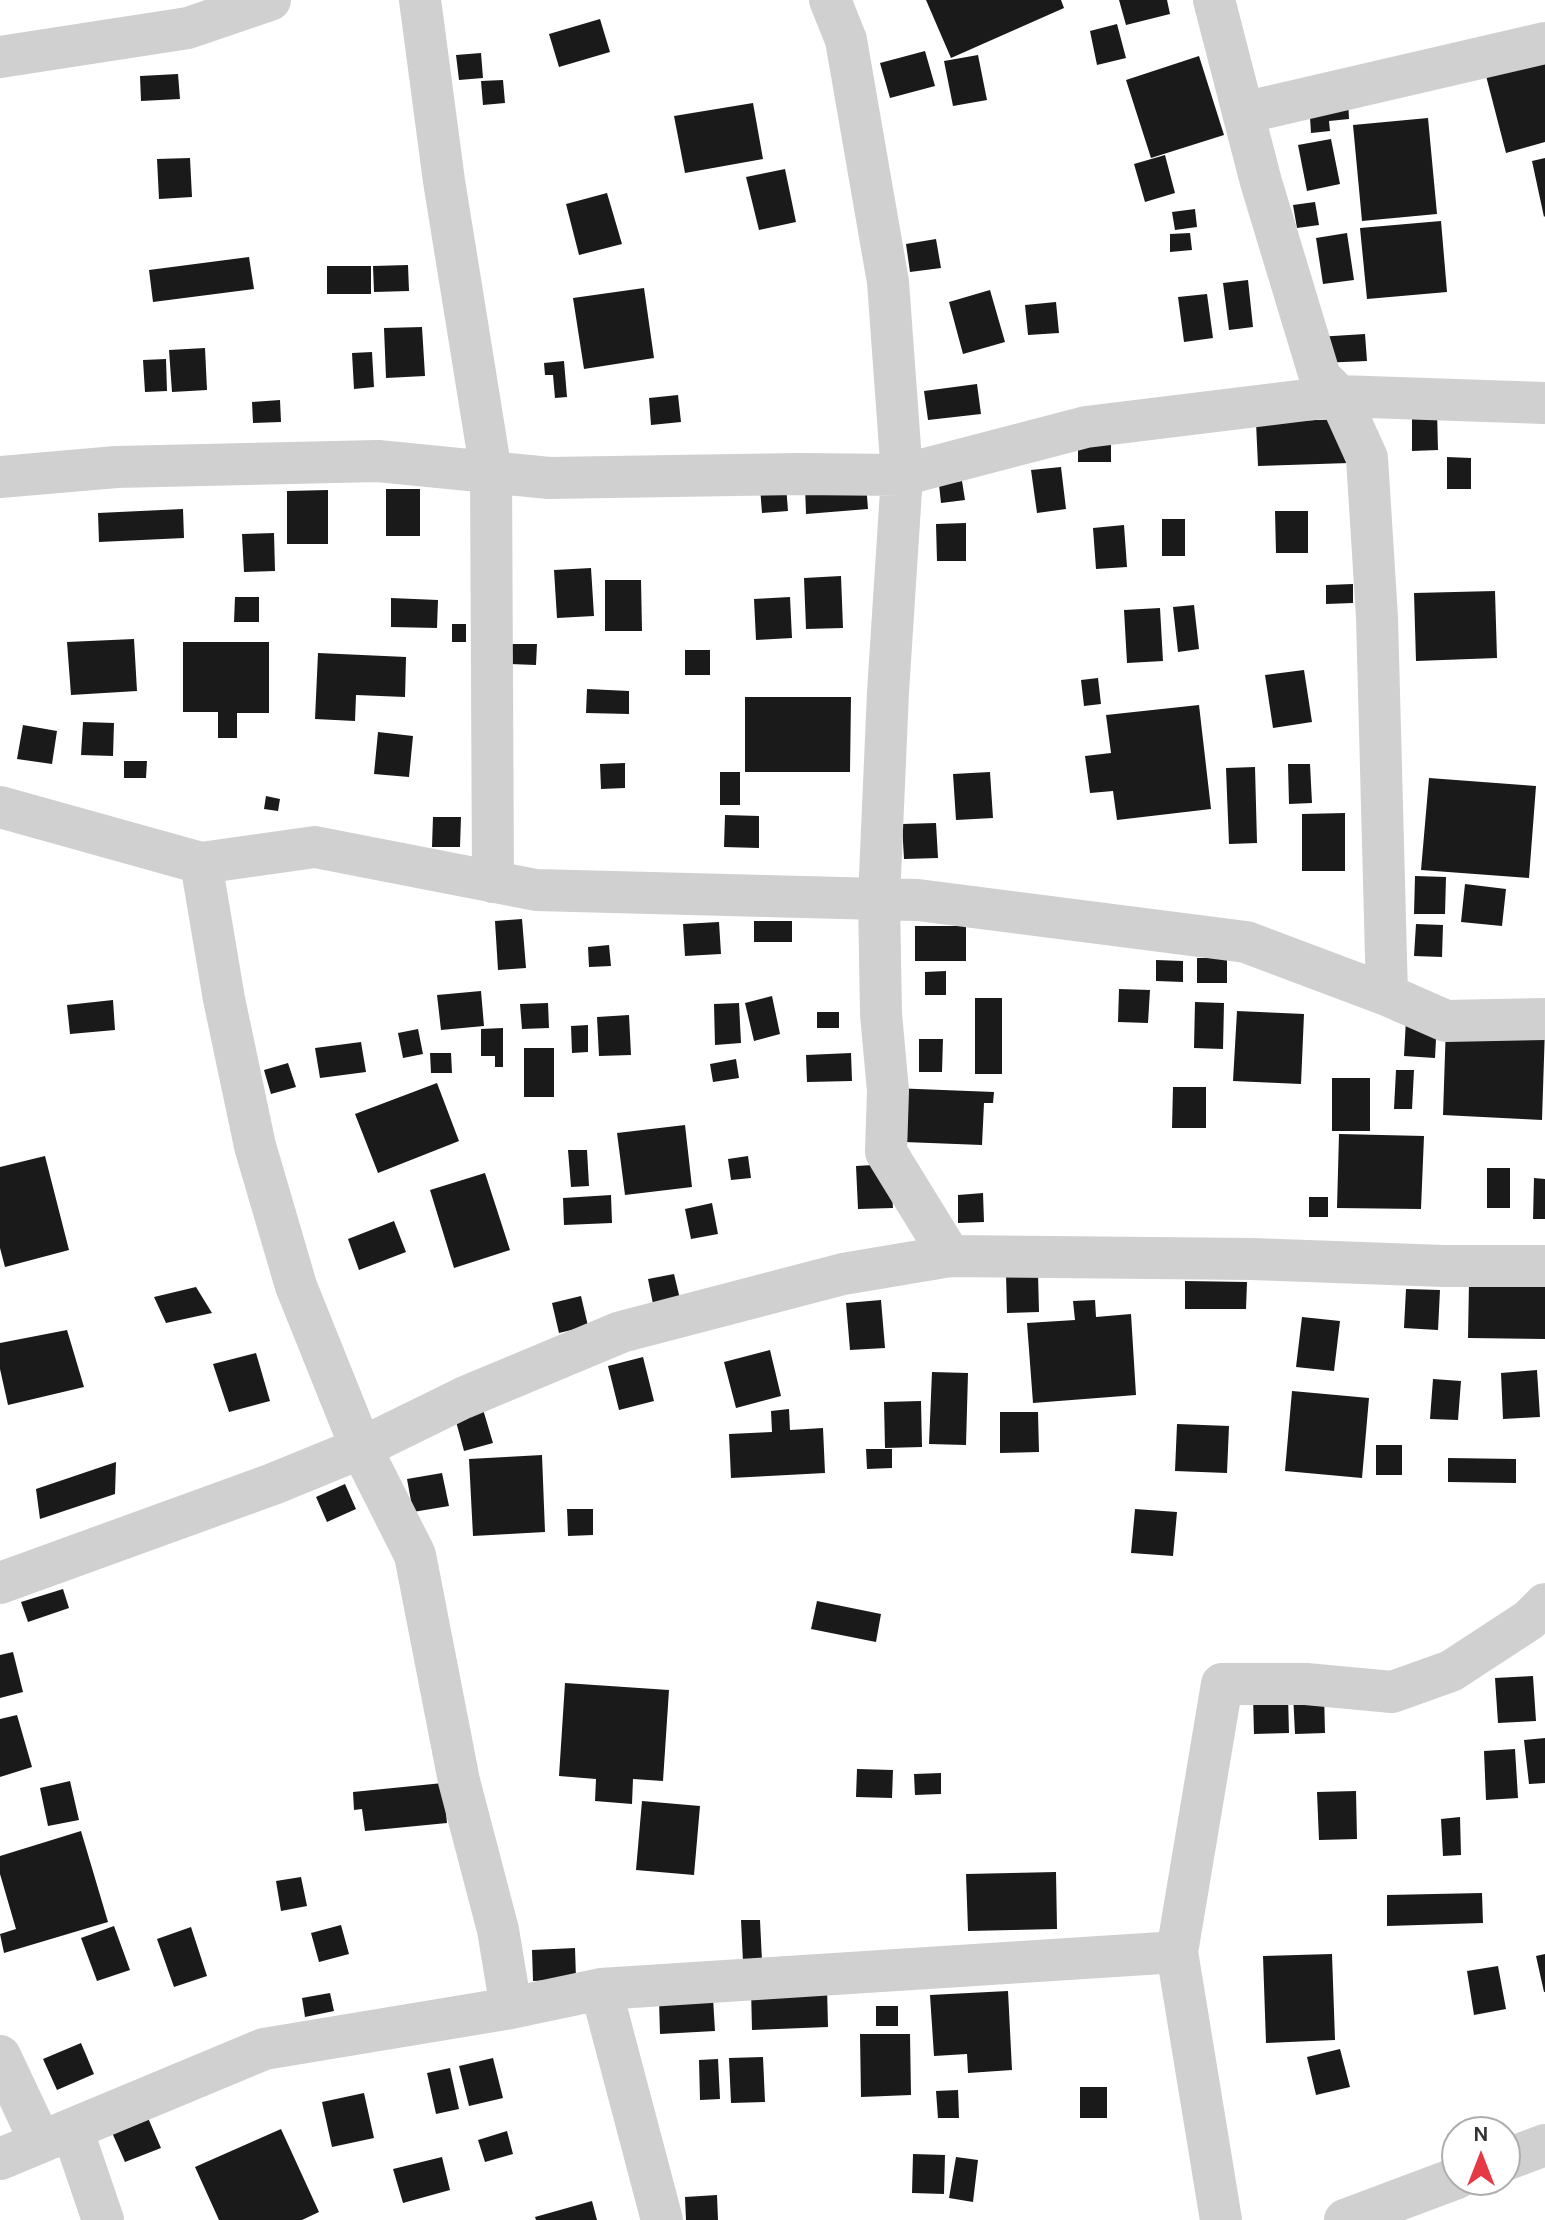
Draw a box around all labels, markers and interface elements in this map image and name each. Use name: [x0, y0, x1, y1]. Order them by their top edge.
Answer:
north arrow: [1441, 2116, 1521, 2196]
text: N: [1473, 2121, 1489, 2147]

